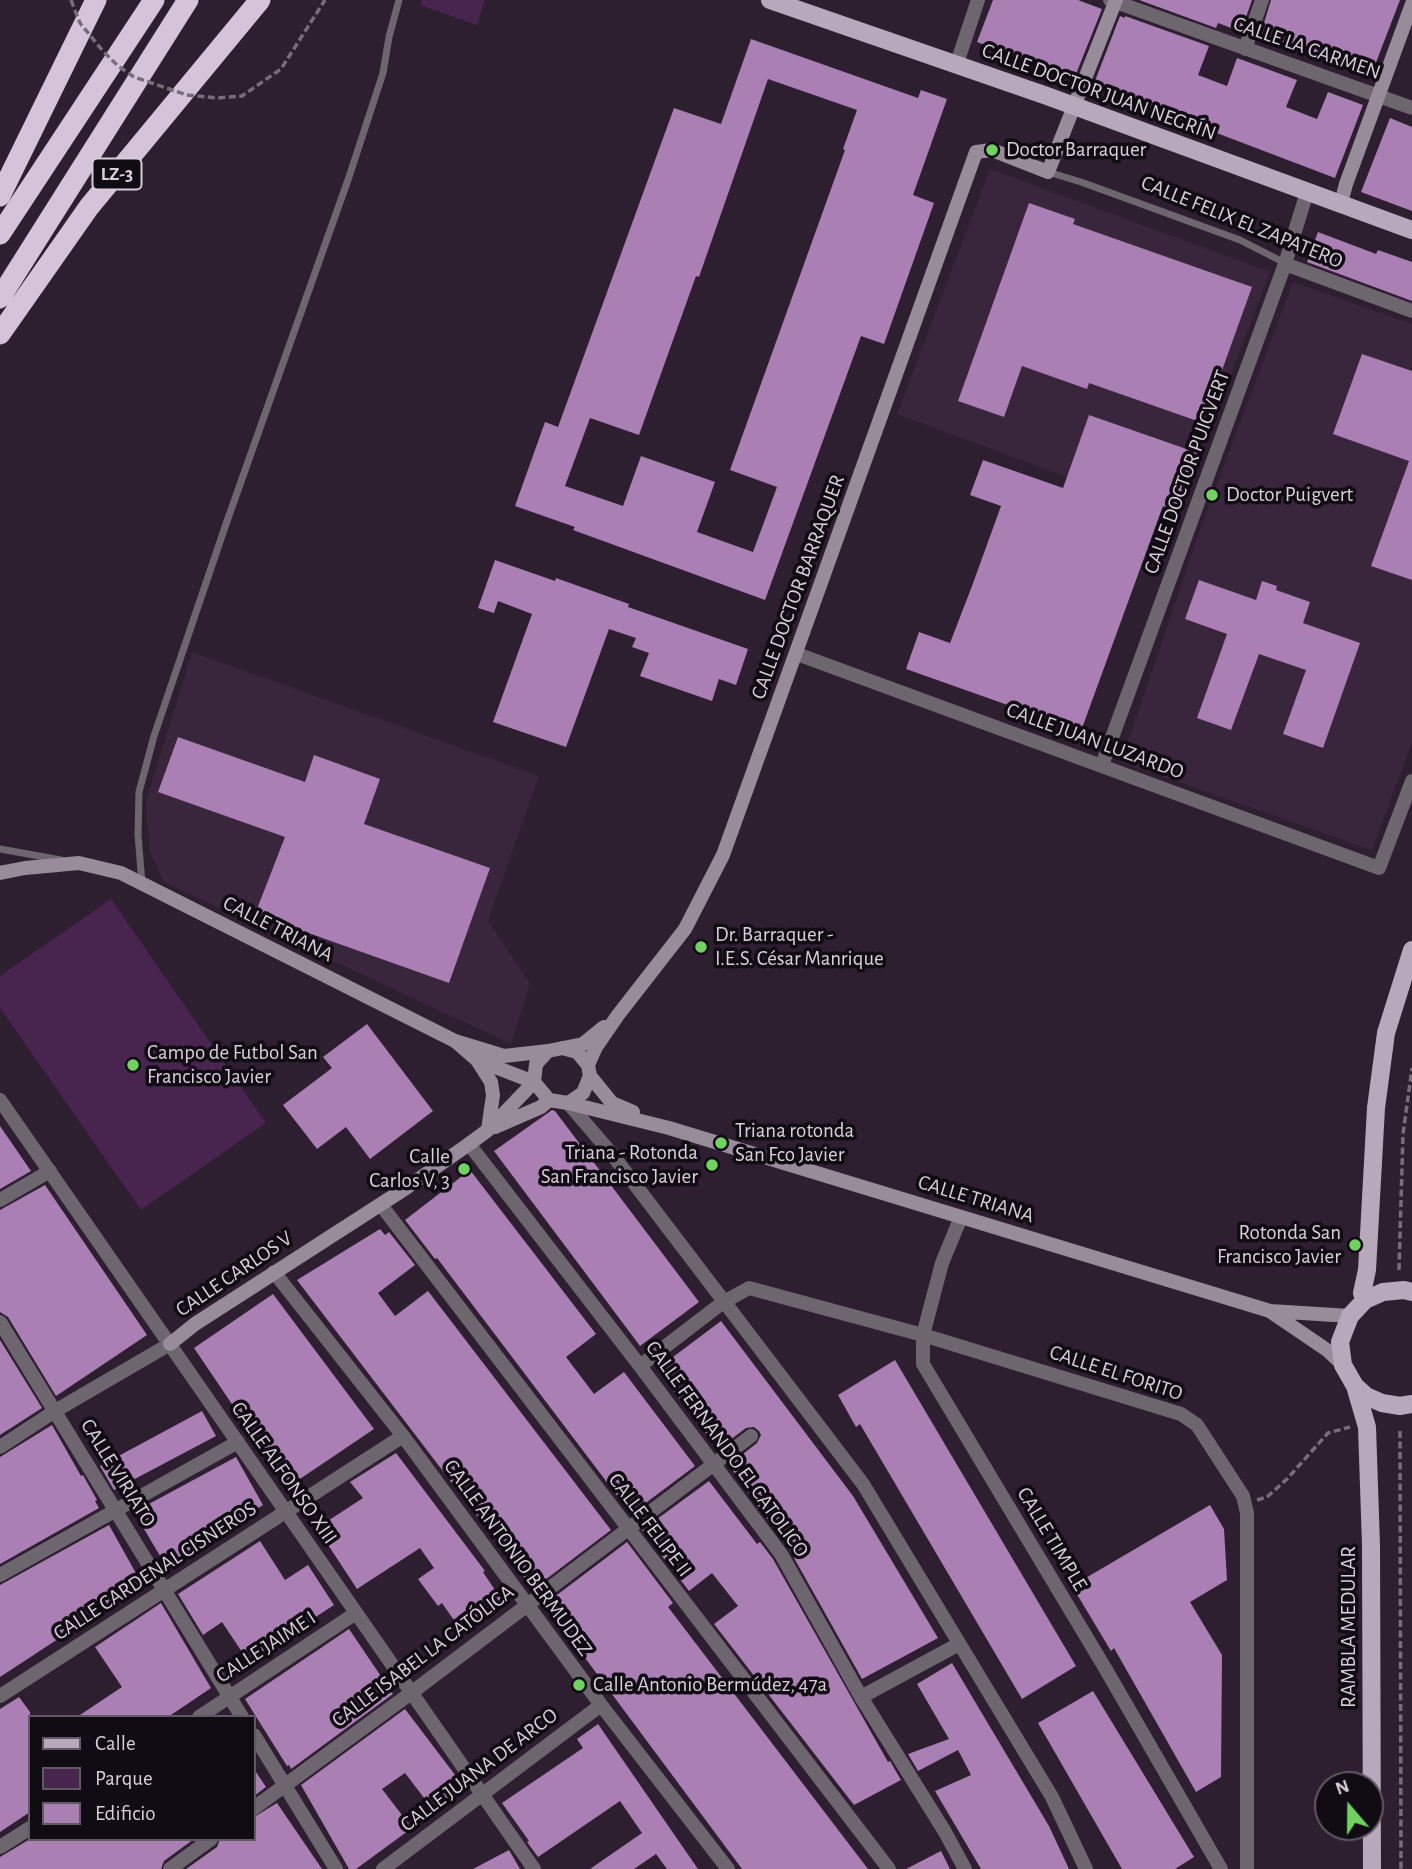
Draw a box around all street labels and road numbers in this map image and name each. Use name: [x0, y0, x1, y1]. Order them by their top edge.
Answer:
street label: CALLE LA CARMEN: [1230, 11, 1384, 85]
street label: CALLE DOCTOR JUAN NEGRÍN: [978, 38, 1220, 146]
road number: LZ-3: [92, 158, 142, 190]
street label: CALLE FELIX EL ZAPATERO: [1137, 170, 1347, 274]
street label: CALLE DOCTOR PUIGVERT: [1138, 367, 1236, 577]
street label: CALLE DOCTOR BARRAQUER: [746, 471, 850, 703]
street label: CALLE JUAN LUZARDO: [1003, 697, 1187, 785]
street label: CALLE TRIANA: [219, 890, 337, 968]
street label: CALLE TRIANA: [915, 1169, 1037, 1229]
street label: CALLE CARLOS V: [171, 1226, 297, 1322]
street label: CALLE FERNANDO EL CATOLICO: [640, 1336, 814, 1562]
street label: CALLE EL FORITO: [1046, 1340, 1186, 1406]
street label: CALLE ALFONSO XIII: [226, 1397, 342, 1549]
street label: CALLE VIRIATO: [75, 1414, 161, 1532]
street label: CALLE ANTONIO BERMUDEZ: [438, 1455, 598, 1661]
street label: CALLE FELIPE II: [603, 1468, 697, 1582]
street label: CALLE TIMPLE: [1011, 1483, 1093, 1595]
street label: CALLE CARDENAL CISNEROS: [49, 1496, 261, 1646]
street label: RAMBLA MEDULAR: [1336, 1546, 1362, 1708]
street label: CALLE ISABEL LA CATÓLICA: [327, 1579, 519, 1733]
street label: CALLE JAIME I: [211, 1605, 321, 1689]
street label: CALLE JUANA DE ARCO: [395, 1703, 563, 1837]

